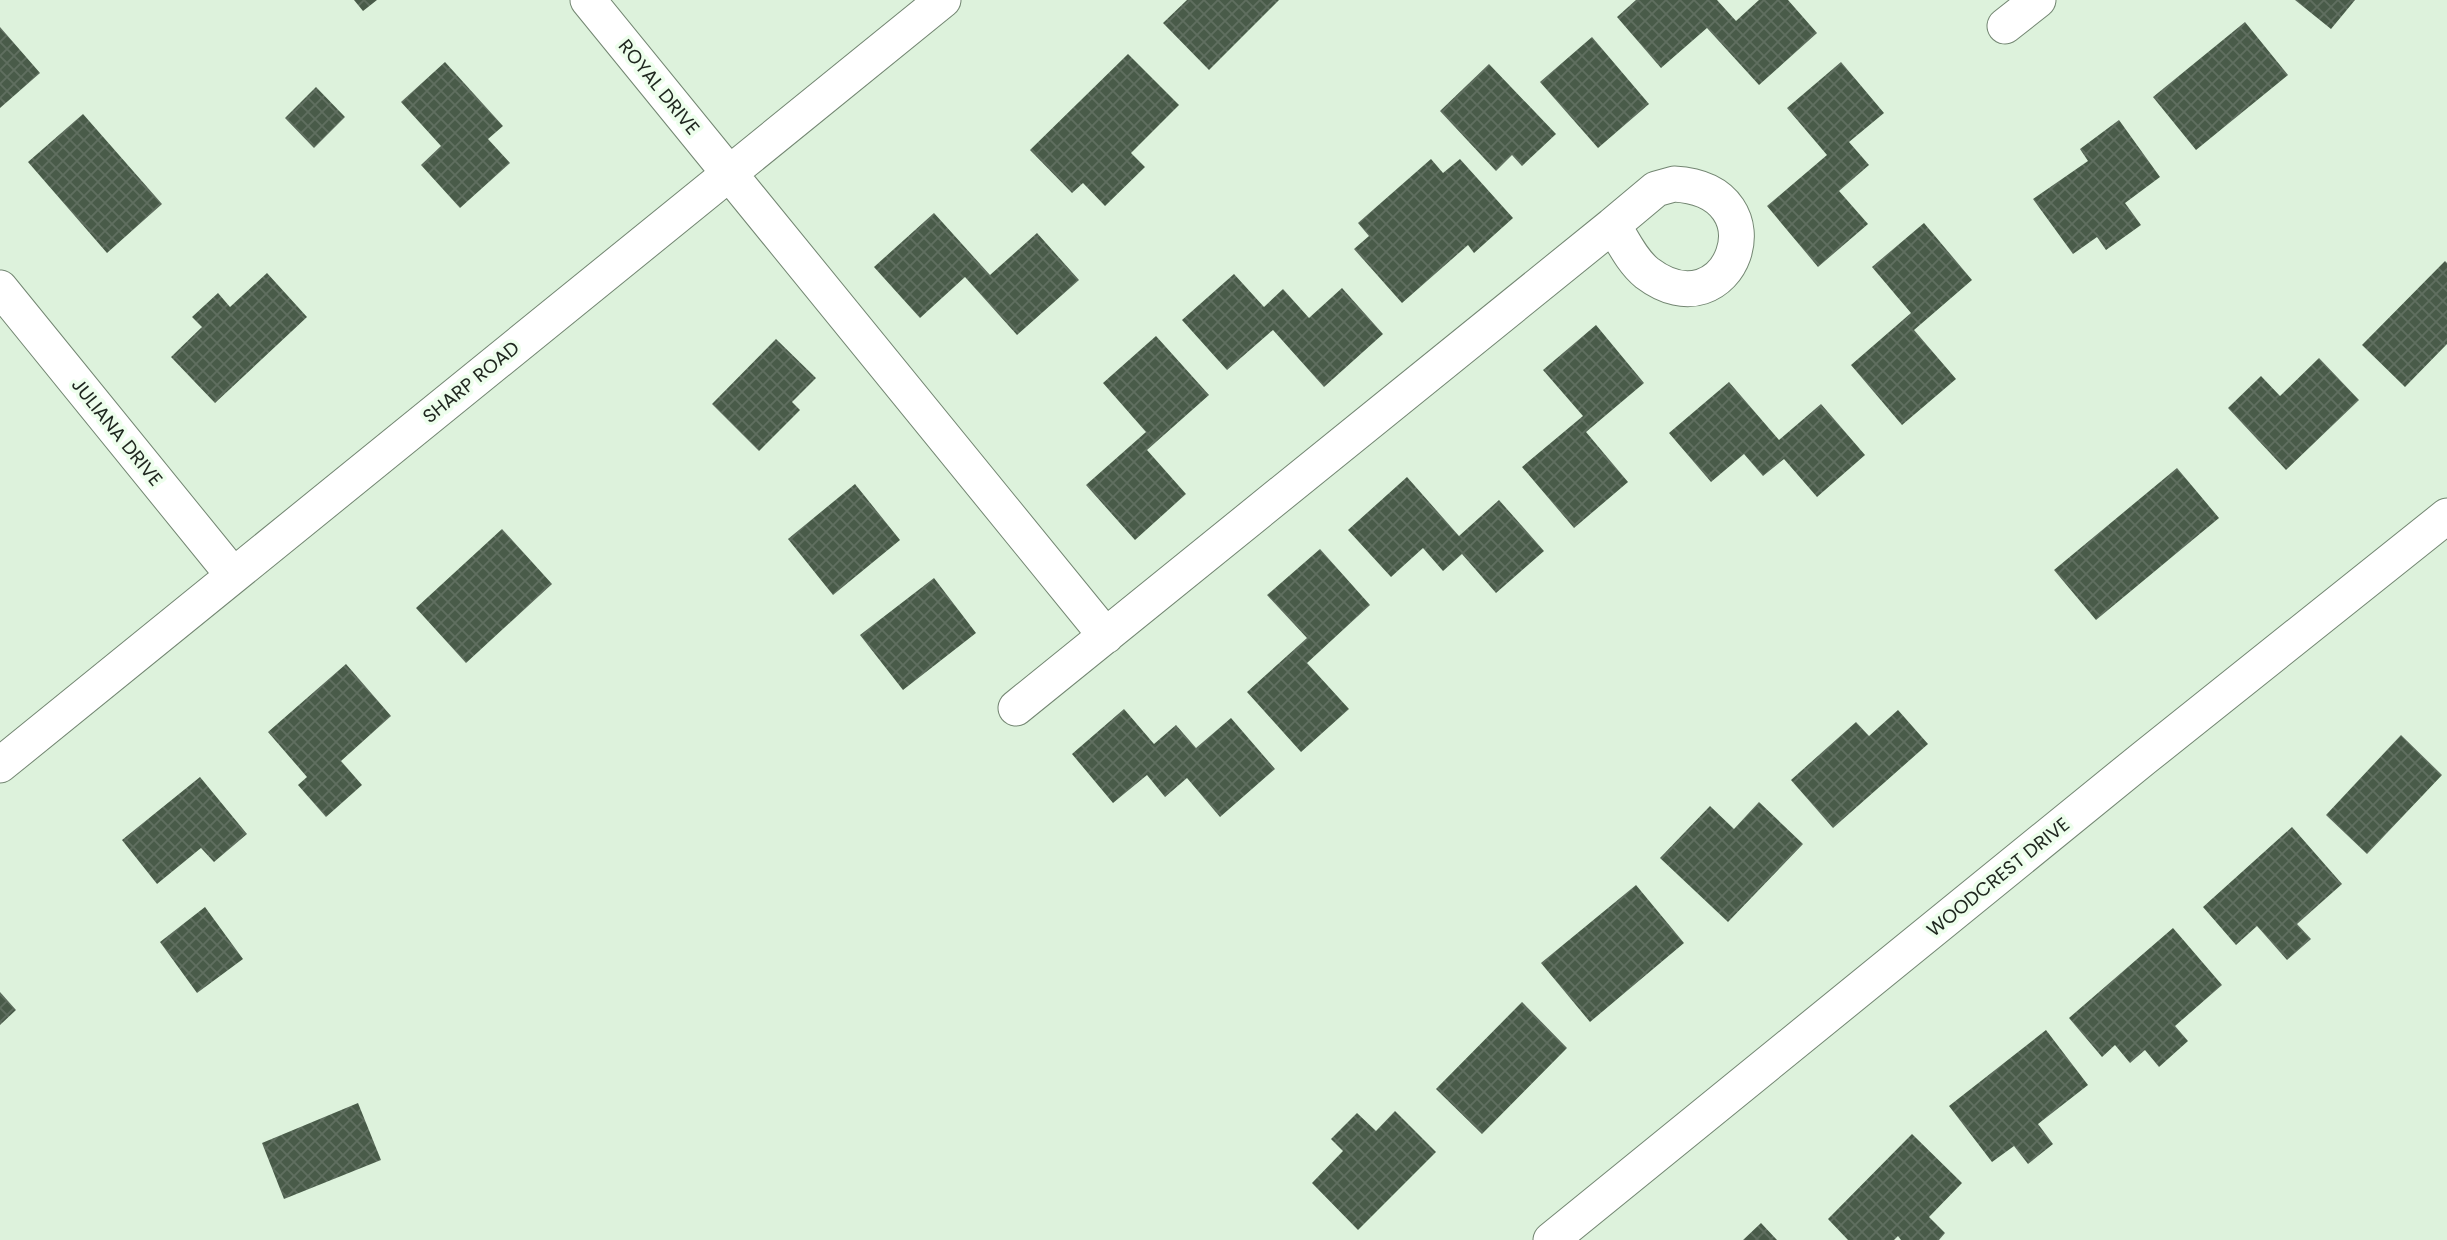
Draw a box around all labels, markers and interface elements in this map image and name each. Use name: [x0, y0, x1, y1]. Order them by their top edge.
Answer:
street label: ROYAL DRIVE: [612, 33, 706, 141]
street label: SHARP ROAD: [417, 335, 525, 429]
street label: JULIANA DRIVE: [65, 372, 169, 492]
street label: WOODCREST DRIVE: [1921, 811, 2075, 943]

